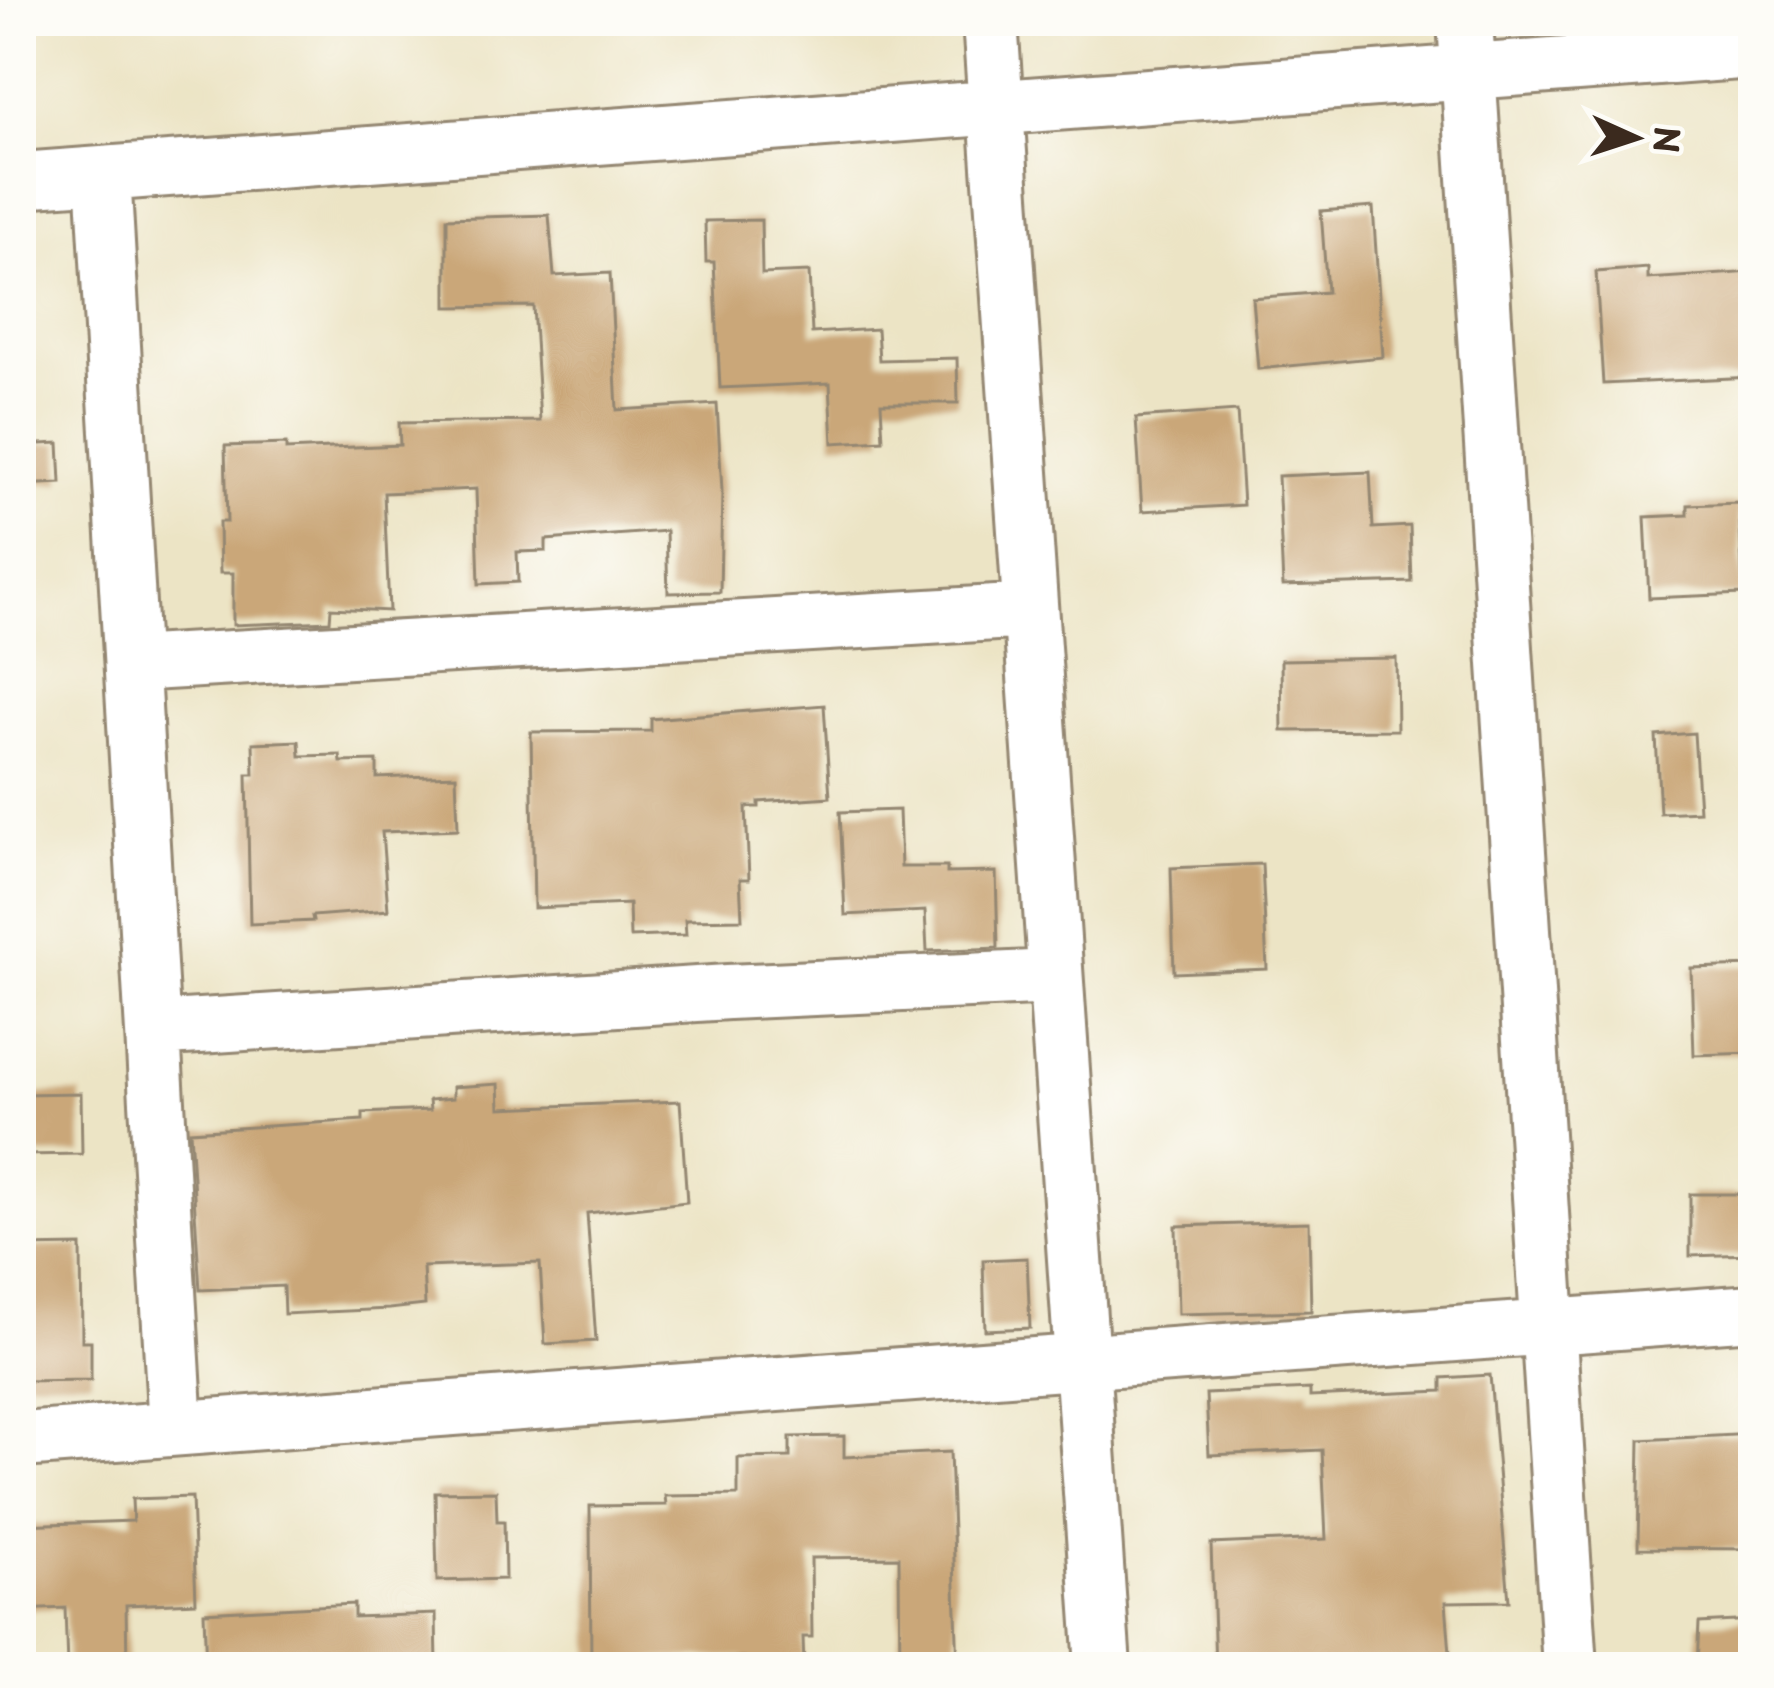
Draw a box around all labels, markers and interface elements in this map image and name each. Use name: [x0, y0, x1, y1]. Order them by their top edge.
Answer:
north arrow: [1576, 78, 1696, 198]
text: N: [1642, 125, 1694, 154]

